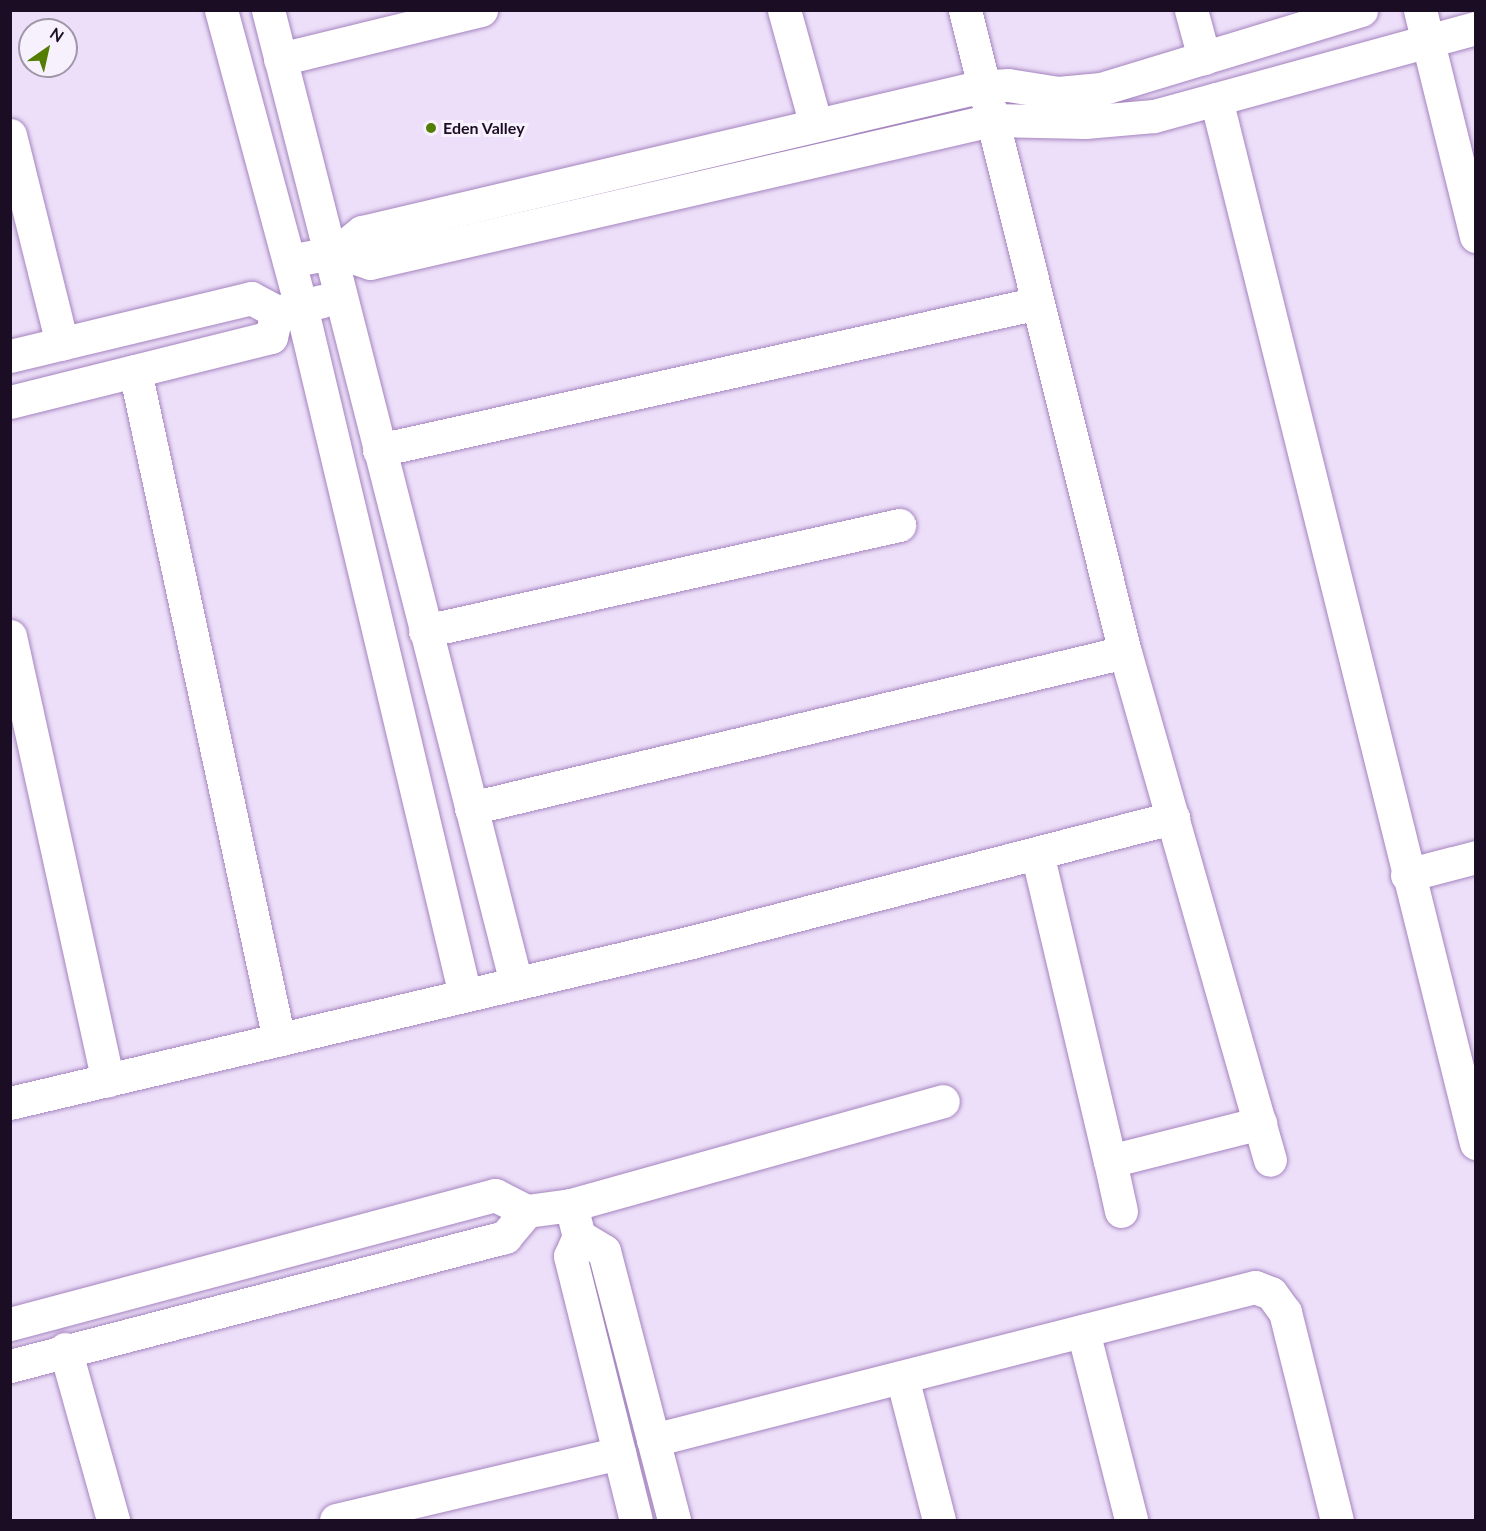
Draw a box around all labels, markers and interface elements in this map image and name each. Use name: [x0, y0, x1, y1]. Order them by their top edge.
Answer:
north arrow: [18, 18, 78, 78]
text: N: [47, 23, 68, 46]
place label: Eden Valley: [443, 118, 525, 138]
marker: Eden Valley: [424, 121, 438, 135]

